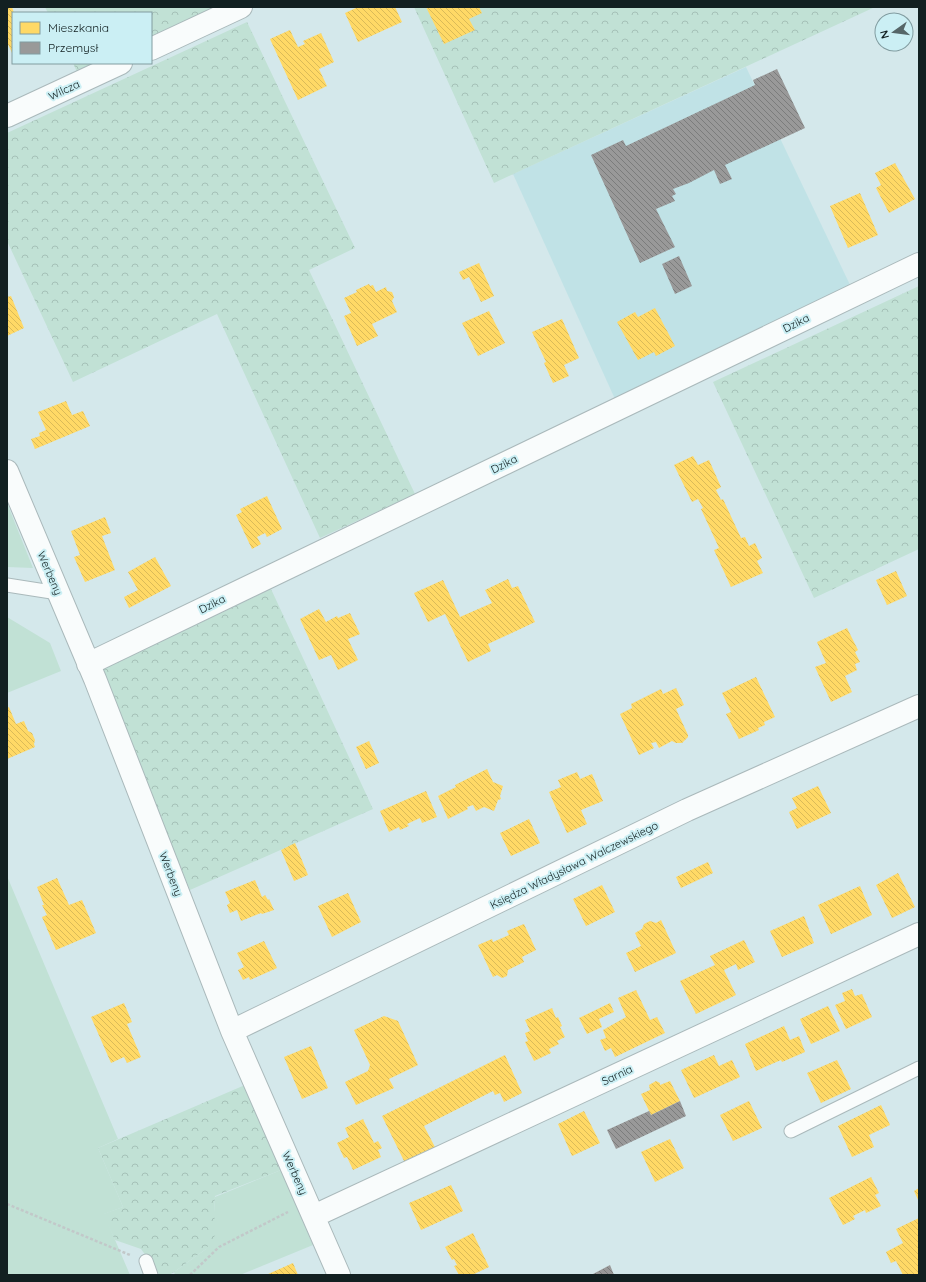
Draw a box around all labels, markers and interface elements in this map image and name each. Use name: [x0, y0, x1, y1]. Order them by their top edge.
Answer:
legend: [12, 12, 152, 64]
north arrow: [874, 12, 914, 52]
text: Mieszkania: [48, 20, 109, 35]
text: N: [877, 29, 892, 40]
text: Przemysł: [48, 40, 98, 55]
street label: Wilcza: [46, 77, 82, 103]
street label: Dzika: [780, 311, 812, 335]
street label: Dzika: [488, 452, 520, 476]
street label: Werbeny: [35, 549, 65, 597]
street label: Dzika: [196, 592, 228, 616]
street label: Księdza Władysława Walczewskiego: [488, 818, 661, 912]
street label: Werbeny: [156, 850, 186, 898]
street label: Sarnia: [599, 1062, 635, 1088]
street label: Werbeny: [279, 1149, 311, 1197]

